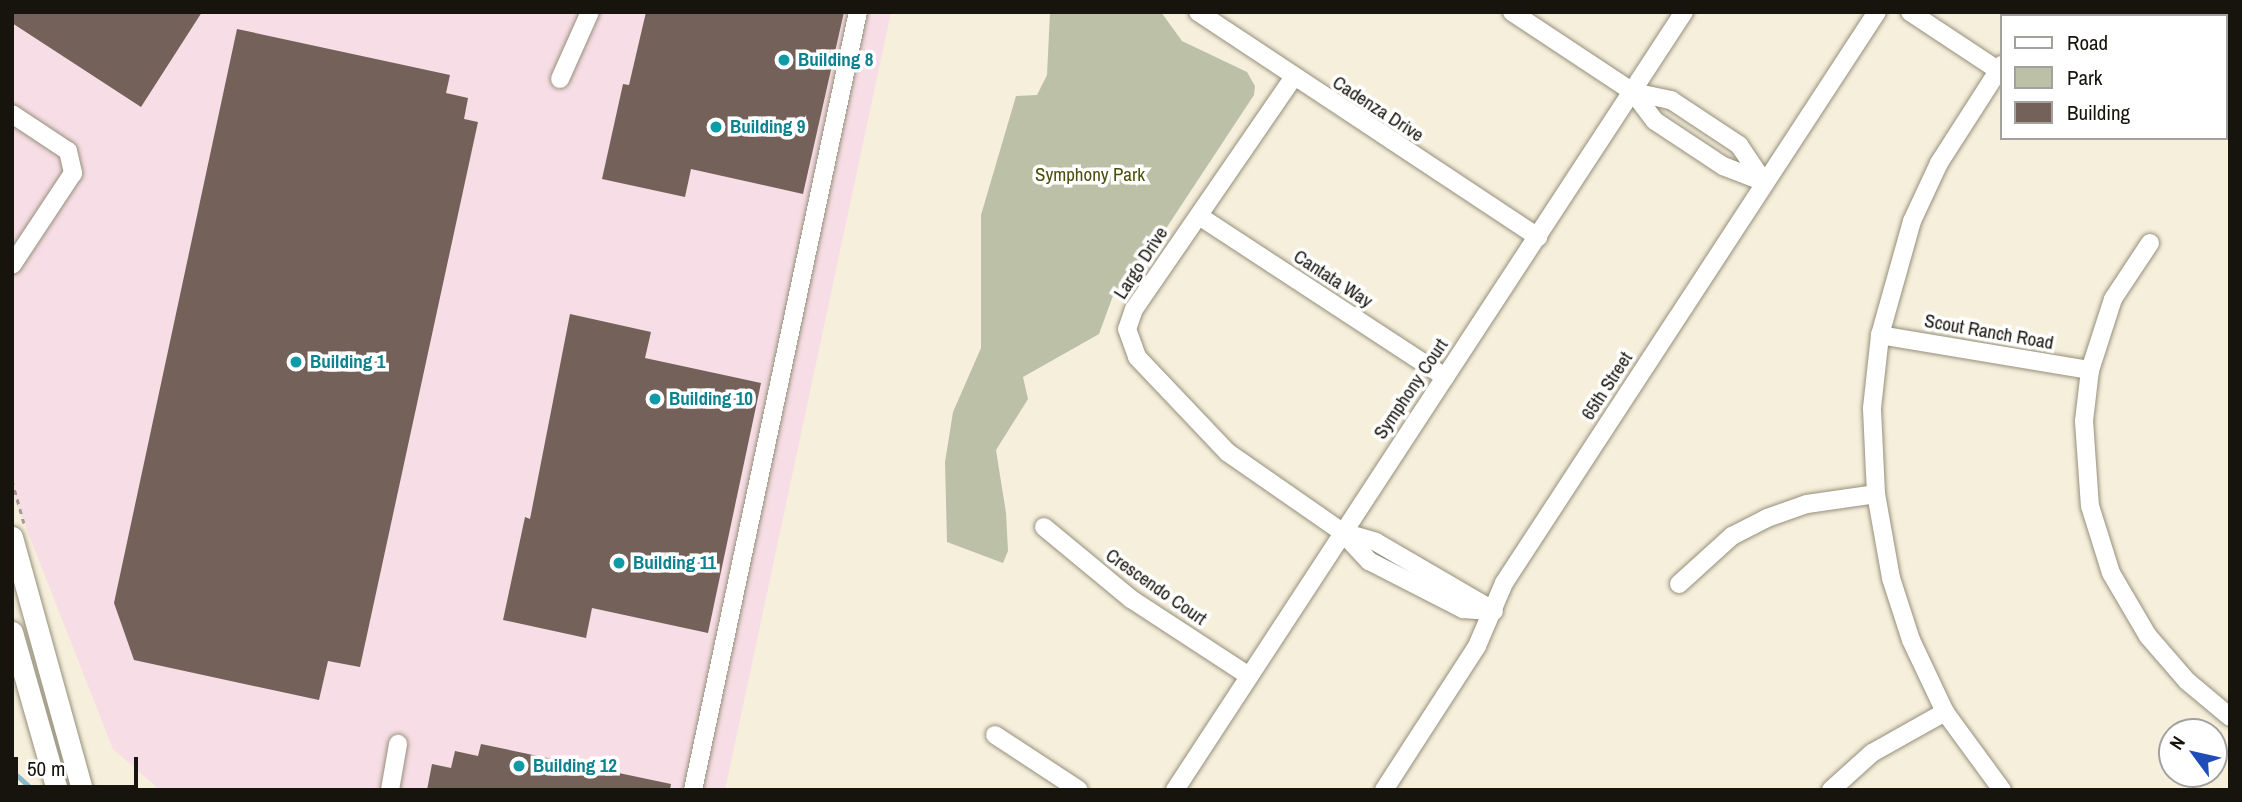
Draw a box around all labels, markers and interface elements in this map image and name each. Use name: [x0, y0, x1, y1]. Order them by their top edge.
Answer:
legend: [2000, 14, 2228, 140]
text: Road: [2067, 28, 2108, 57]
place label: Building 8: [798, 49, 873, 71]
marker: Building 8: [776, 52, 792, 68]
text: Park: [2067, 63, 2102, 92]
street label: Cadenza Drive: [1328, 71, 1428, 147]
text: Building: [2067, 98, 2130, 127]
place label: Building 9: [730, 116, 805, 138]
marker: Building 9: [708, 119, 724, 135]
park label: Symphony Park: [1035, 164, 1145, 186]
street label: Largo Drive: [1109, 223, 1173, 303]
street label: Cantata Way: [1289, 245, 1377, 313]
street label: Scout Ranch Road: [1923, 309, 2055, 355]
street label: Symphony Court: [1369, 335, 1453, 443]
street label: 65th Street: [1577, 348, 1637, 424]
place label: Building 1: [310, 351, 385, 373]
marker: Building 1: [288, 354, 304, 370]
place label: Building 10: [669, 388, 753, 410]
marker: Building 10: [647, 391, 663, 407]
street label: Crescendo Court: [1101, 544, 1211, 630]
place label: Building 11: [633, 552, 716, 574]
marker: Building 11: [611, 555, 627, 571]
north arrow: [2158, 718, 2228, 788]
text: N: [2163, 731, 2191, 754]
scale bar: [18, 742, 142, 786]
text: 50 m: [27, 754, 65, 783]
place label: Building 12: [533, 755, 617, 777]
marker: Building 12: [511, 758, 527, 774]

